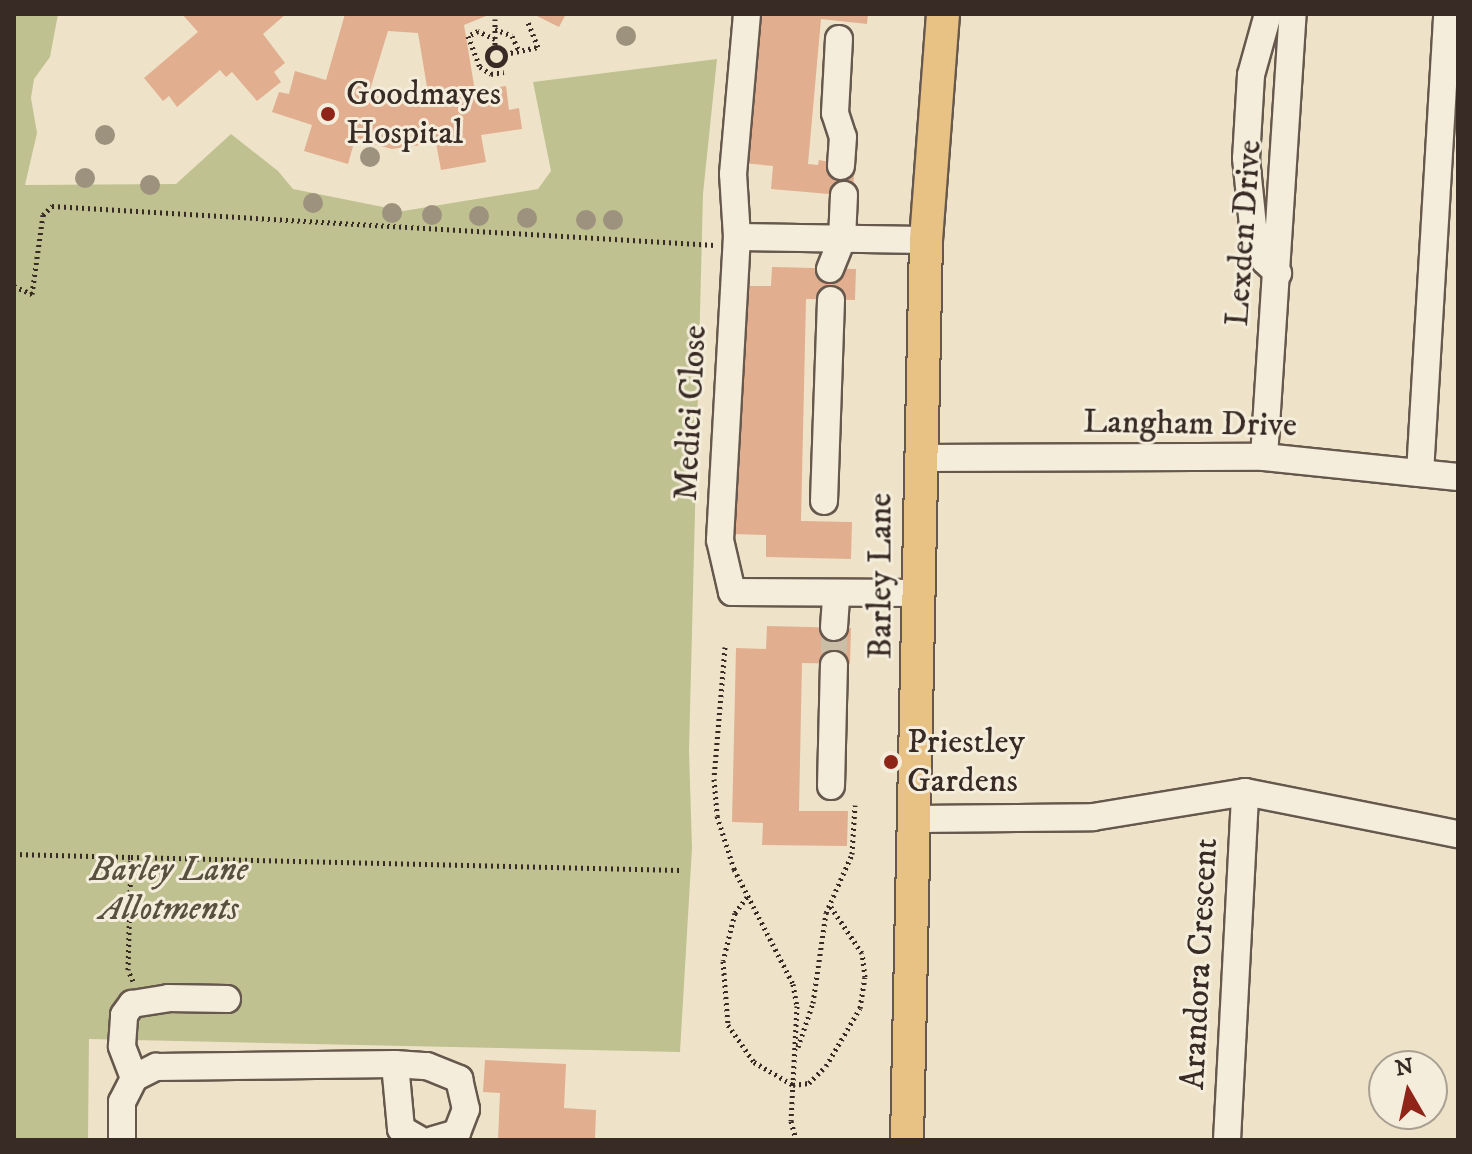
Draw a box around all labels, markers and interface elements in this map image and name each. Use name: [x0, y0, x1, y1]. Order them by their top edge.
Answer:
place label: Goodmayes Hospital: [346, 74, 501, 154]
marker: Goodmayes Hospital: [317, 103, 339, 125]
street label: Lexden Drive: [1217, 138, 1271, 328]
street label: Medici Close: [666, 324, 716, 502]
street label: Langham Drive: [1083, 402, 1297, 446]
street label: Barley Lane: [861, 493, 901, 659]
place label: Priestley Gardens: [907, 722, 1025, 802]
marker: Priestley Gardens: [882, 753, 900, 771]
street label: Arandora Crescent: [1173, 837, 1227, 1091]
park label: Barley Lane Allotments: [90, 850, 248, 930]
north arrow: [1368, 1050, 1448, 1130]
text: N: [1393, 1053, 1416, 1083]

